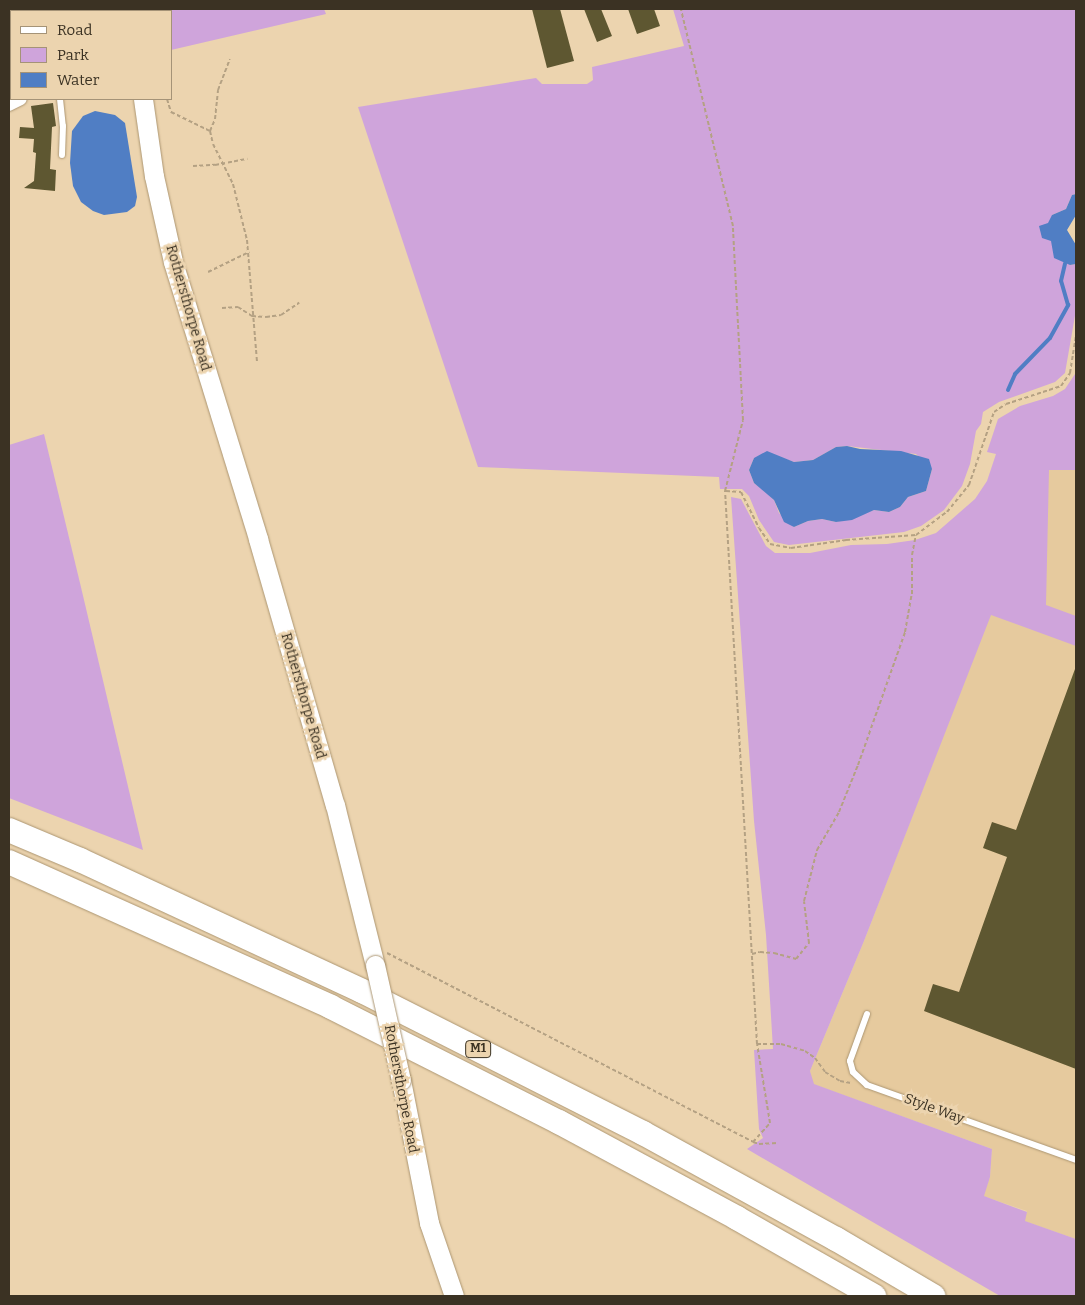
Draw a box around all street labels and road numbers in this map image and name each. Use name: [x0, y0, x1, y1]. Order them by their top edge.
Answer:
street label: Rothersthorpe Road: [162, 243, 214, 373]
street label: Rothersthorpe Road: [277, 631, 329, 761]
street label: Rothersthorpe Road: [380, 1023, 422, 1155]
road number: M1: [464, 1040, 492, 1058]
street label: Style Way: [902, 1090, 966, 1128]

